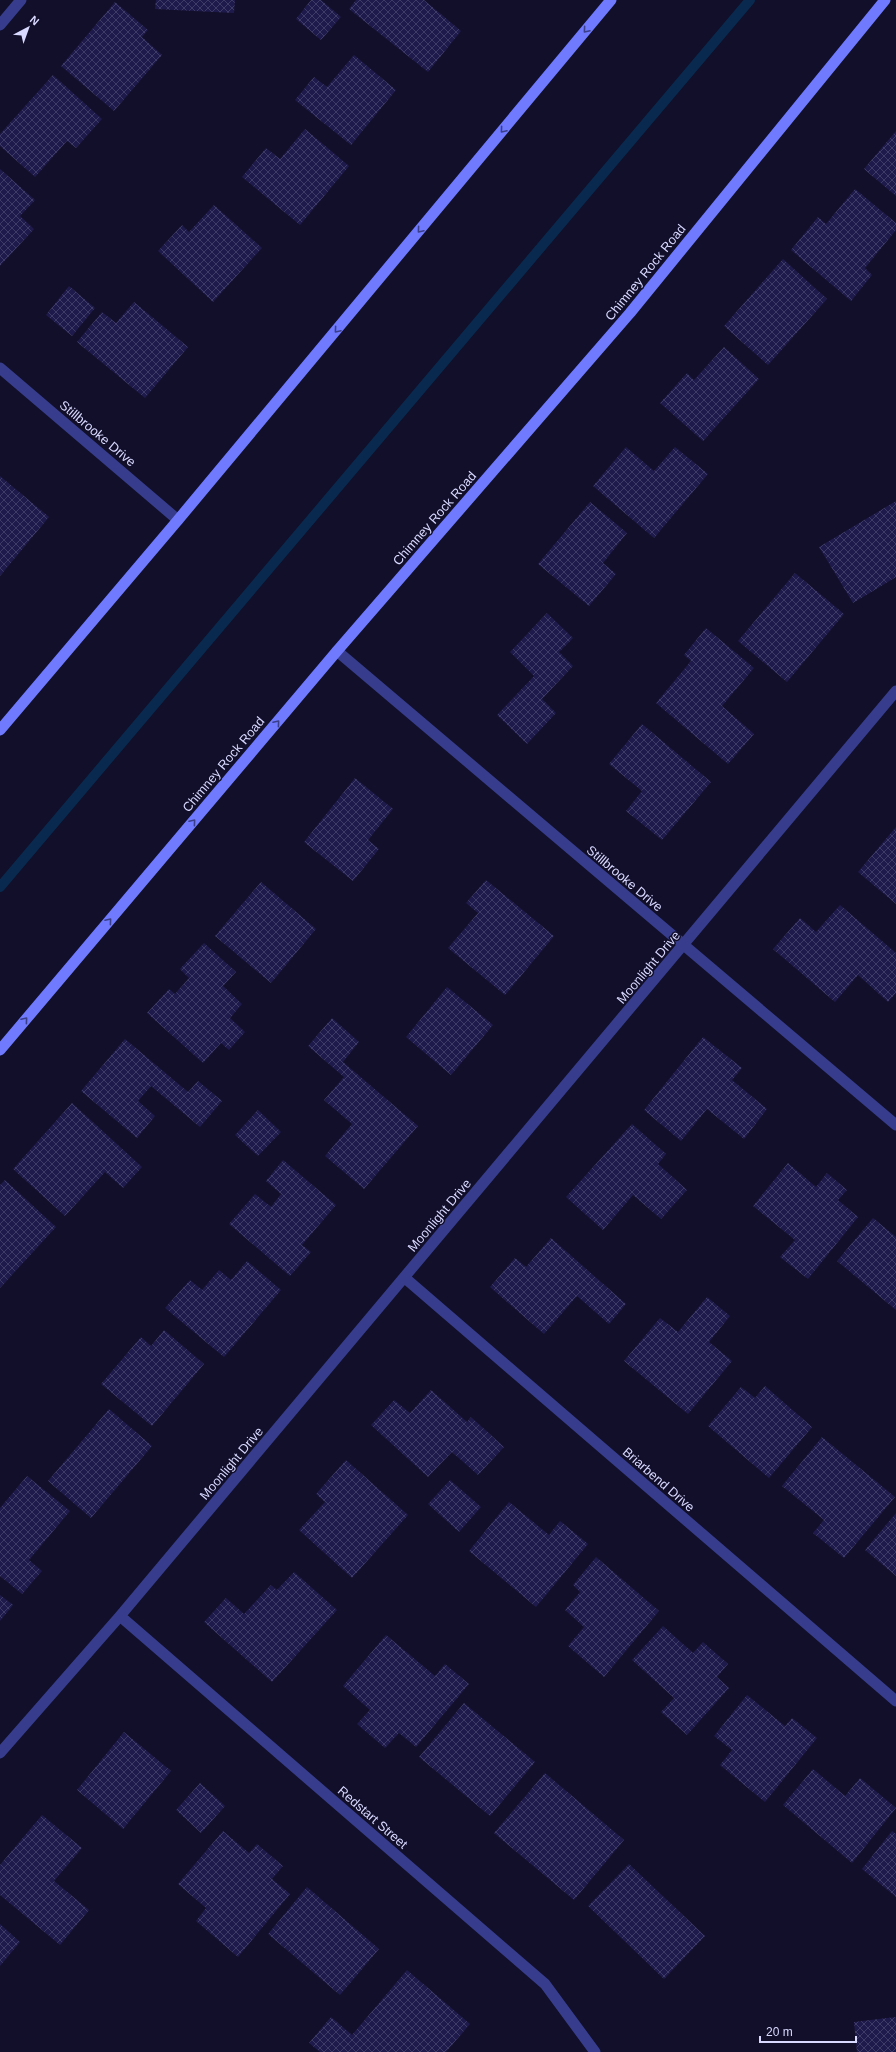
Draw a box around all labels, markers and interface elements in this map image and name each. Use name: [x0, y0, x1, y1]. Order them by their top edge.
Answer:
north arrow: [8, 8, 48, 48]
text: N: [28, 13, 42, 28]
one-way arrow: [584, 25, 591, 33]
one-way arrow: [500, 125, 507, 133]
street label: Chimney Rock Road: [602, 221, 689, 323]
one-way arrow: [417, 225, 424, 232]
one-way arrow: [334, 325, 341, 332]
street label: Stillbrooke Drive: [57, 397, 139, 470]
street label: Chimney Rock Road: [390, 468, 479, 568]
street label: Chimney Rock Road: [179, 714, 267, 815]
one-way arrow: [272, 720, 279, 727]
one-way arrow: [189, 819, 196, 827]
street label: Stillbrooke Drive: [584, 842, 666, 915]
one-way arrow: [105, 919, 112, 926]
street label: Moonlight Drive: [614, 928, 683, 1007]
one-way arrow: [21, 1018, 28, 1025]
street label: Moonlight Drive: [405, 1176, 474, 1255]
street label: Moonlight Drive: [197, 1424, 266, 1503]
street label: Briarbend Drive: [620, 1444, 698, 1515]
street label: Redstart Street: [335, 1783, 411, 1852]
scale bar: [760, 2018, 856, 2044]
text: 20 m: [766, 2025, 793, 2039]

